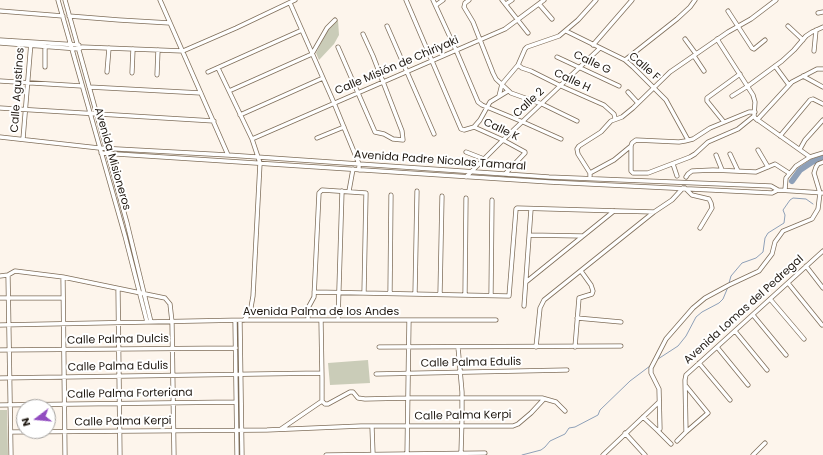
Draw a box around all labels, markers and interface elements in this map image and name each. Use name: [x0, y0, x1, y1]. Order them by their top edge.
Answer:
street label: Calle Misión de Chiriyaki: [333, 34, 461, 98]
street label: Calle Agustinos: [8, 47, 28, 133]
street label: Calle G: [571, 49, 613, 77]
street label: Calle F: [626, 50, 662, 84]
street label: Calle H: [552, 67, 592, 95]
street label: Calle 2: [511, 85, 547, 121]
street label: Avenida Misioneros: [91, 106, 133, 212]
street label: Calle K: [481, 116, 521, 144]
street label: Avenida Padre Nicolas Tamaral: [354, 148, 526, 174]
street label: Avenida Lomas del Pedregal: [682, 253, 806, 367]
street label: Avenida Palma de los Andes: [243, 305, 399, 319]
street label: Calle Palma Dulcis: [67, 333, 169, 347]
street label: Calle Palma Edulis: [421, 356, 521, 370]
street label: Calle Palma Edulis: [68, 360, 168, 374]
street label: Calle Palma Forteriana: [67, 386, 193, 402]
north arrow: [16, 399, 56, 439]
street label: Calle Palma Kerpi: [414, 409, 512, 423]
street label: Calle Palma Kerpi: [74, 415, 172, 429]
text: N: [17, 416, 34, 428]

